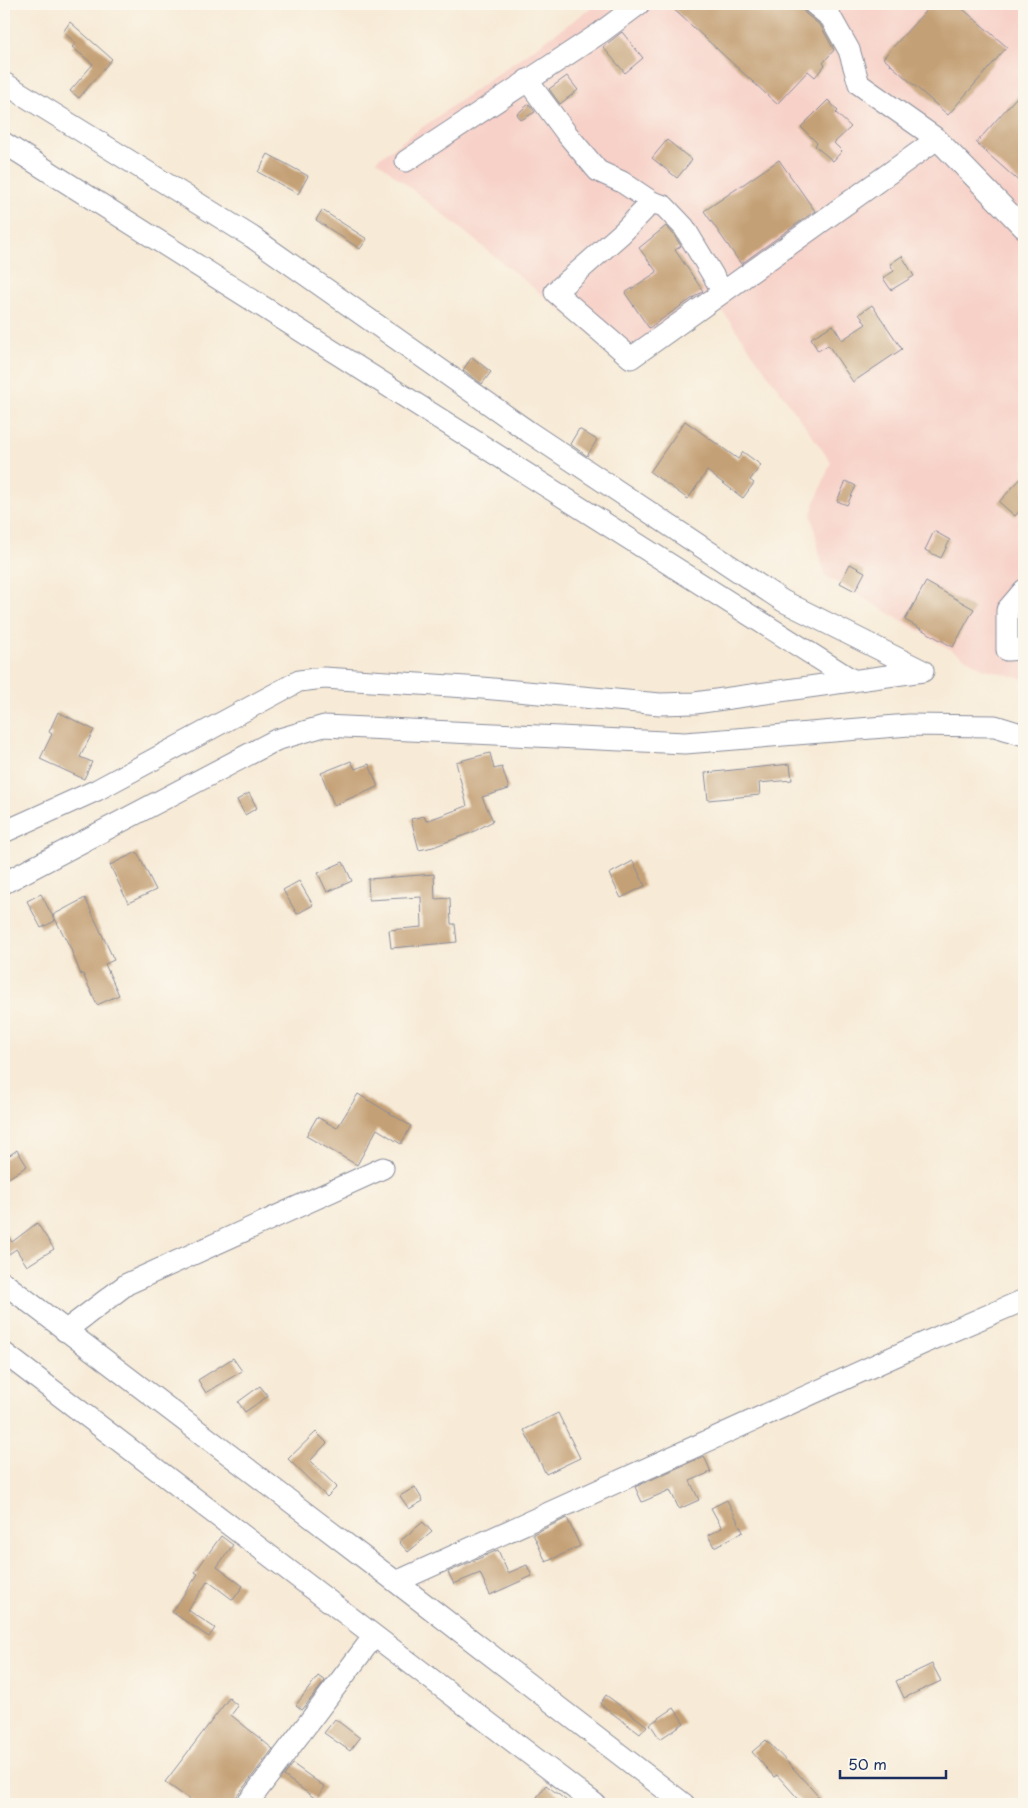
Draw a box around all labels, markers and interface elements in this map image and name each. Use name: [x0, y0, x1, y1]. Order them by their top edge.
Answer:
scale bar: [840, 1748, 947, 1780]
text: 50 m: [848, 1752, 887, 1775]

